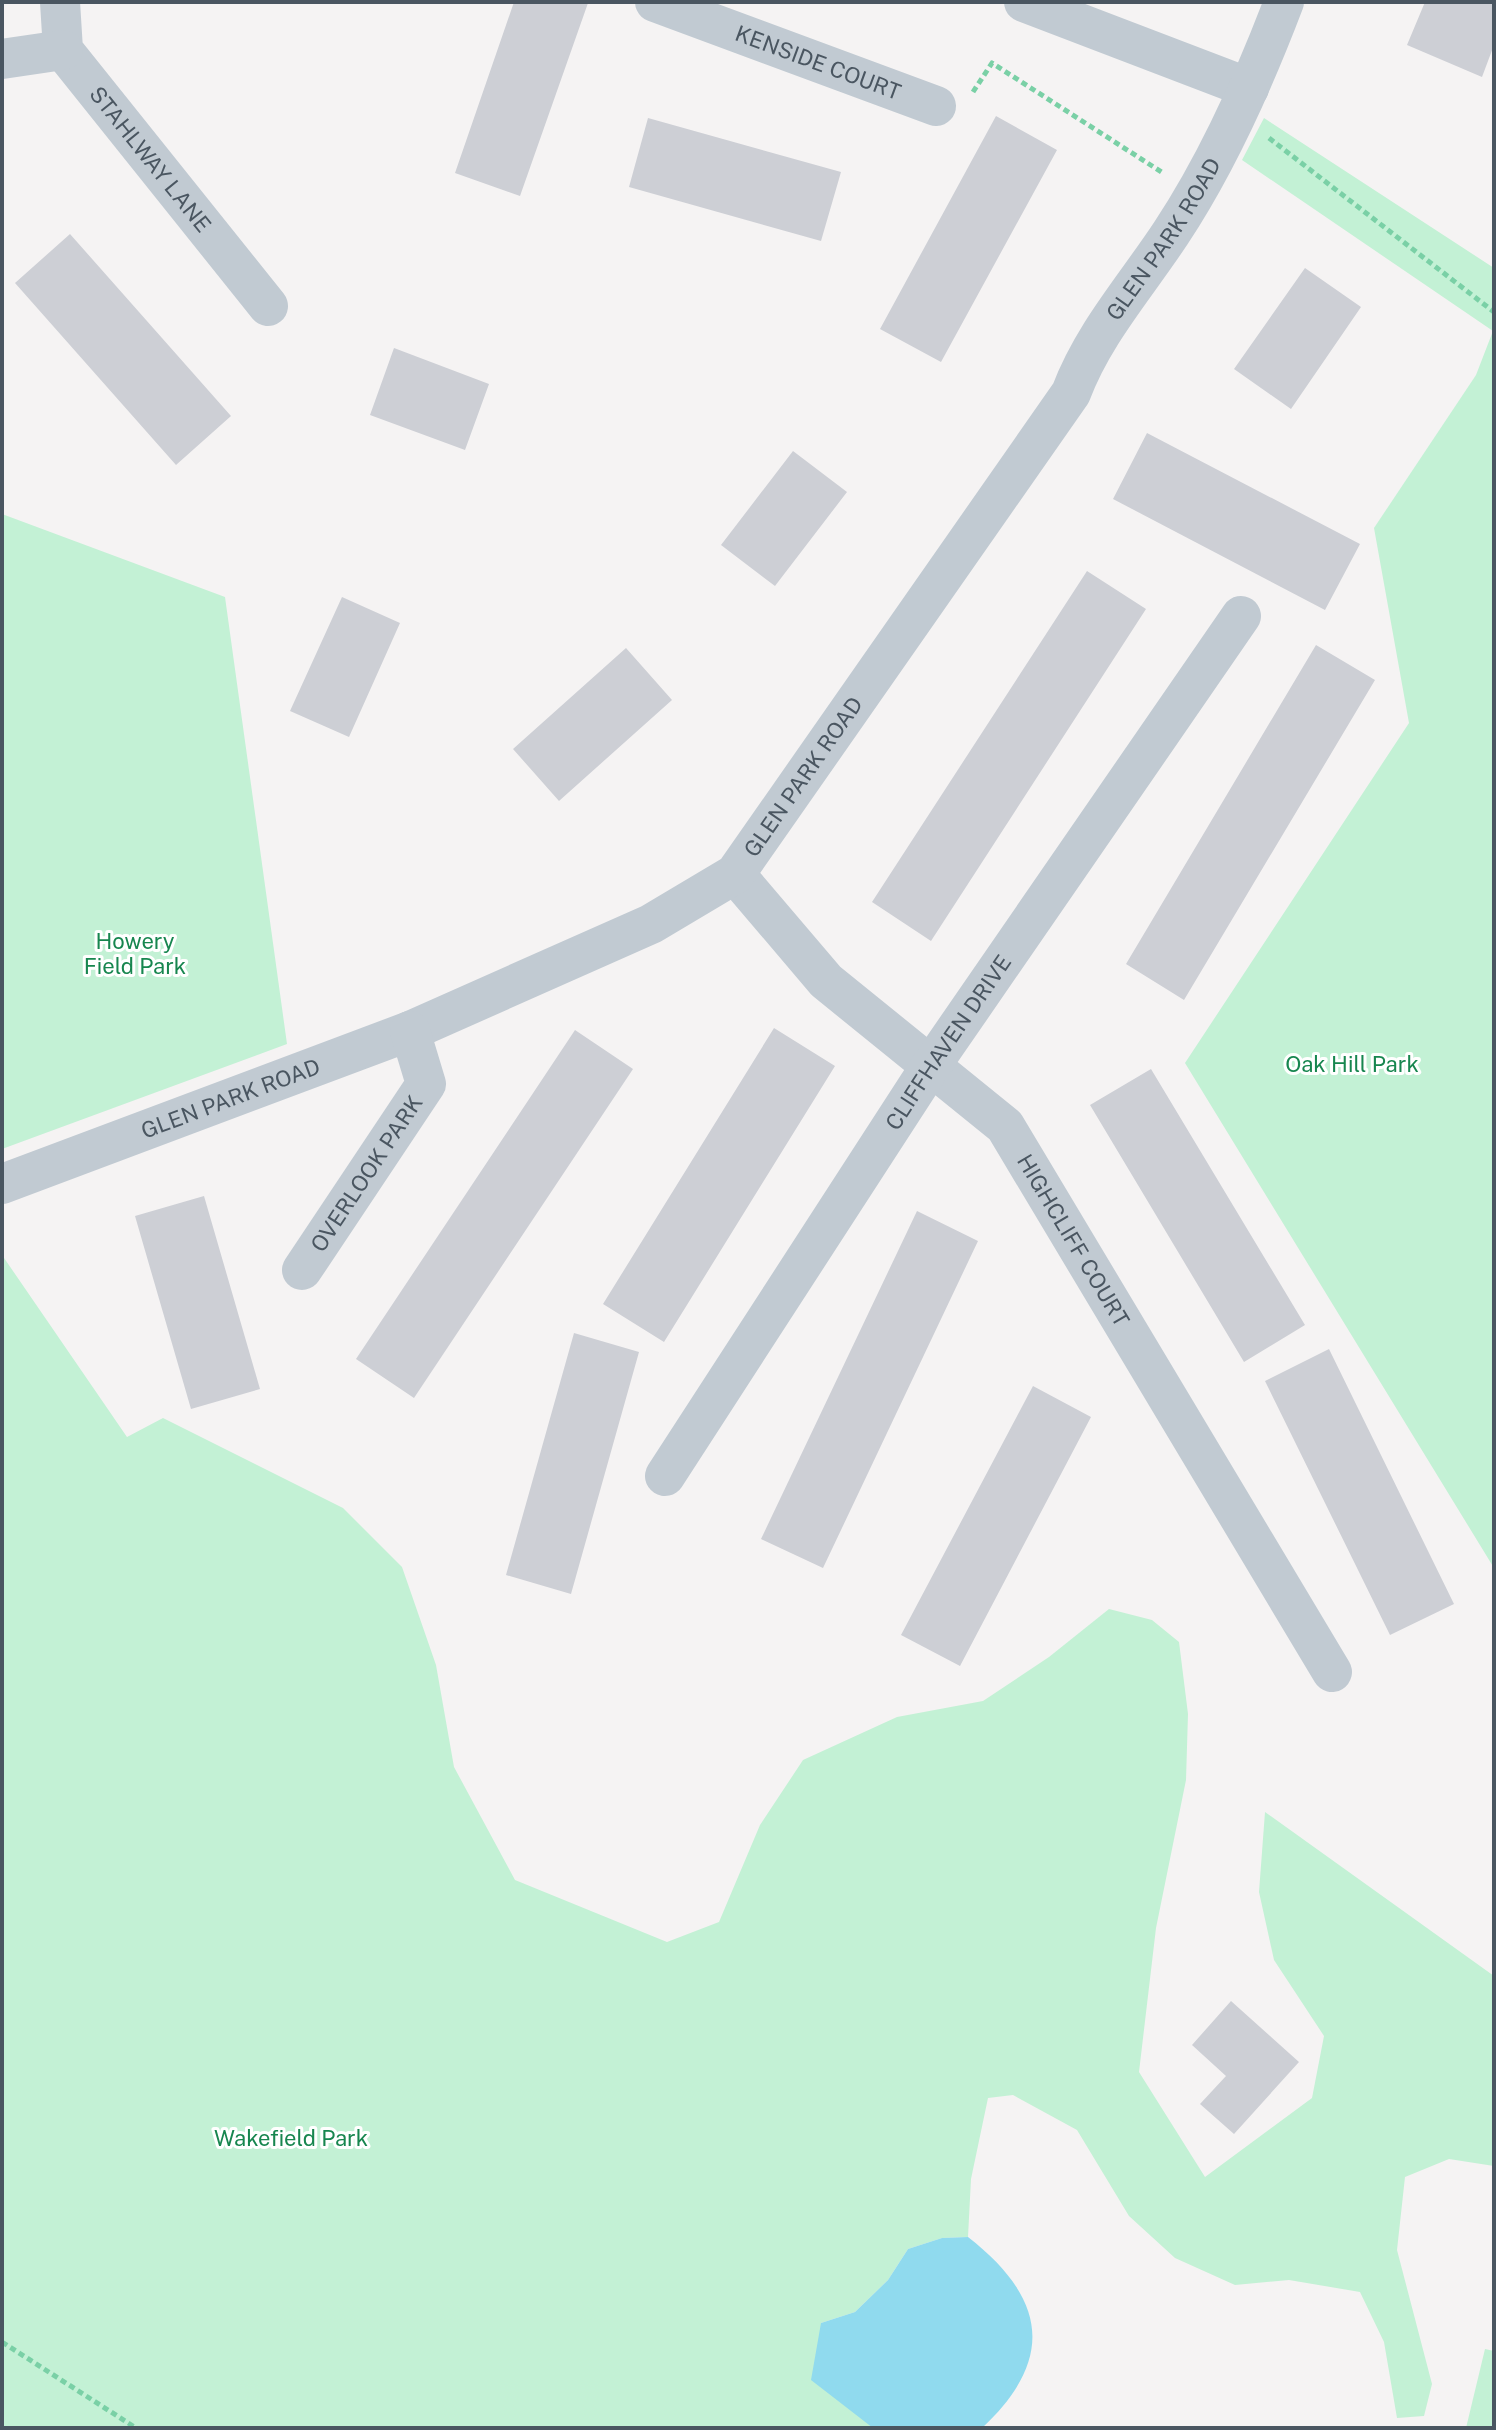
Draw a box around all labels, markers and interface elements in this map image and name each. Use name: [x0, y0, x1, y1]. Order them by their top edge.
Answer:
street label: KENSIDE COURT: [732, 20, 905, 105]
street label: STAHLWAY LANE: [84, 81, 217, 237]
street label: GLEN PARK ROAD: [1101, 153, 1226, 325]
street label: GLEN PARK ROAD: [738, 692, 868, 862]
park label: Howery Field Park: [84, 928, 186, 979]
street label: CLIFFHAVEN DRIVE: [880, 950, 1016, 1135]
park label: Oak Hill Park: [1285, 1051, 1419, 1077]
street label: GLEN PARK ROAD: [137, 1053, 324, 1144]
street label: OVERLOOK PARK: [305, 1090, 428, 1257]
street label: HIGHCLIFF COURT: [1012, 1150, 1135, 1331]
park label: Wakefield Park: [214, 2125, 368, 2151]

